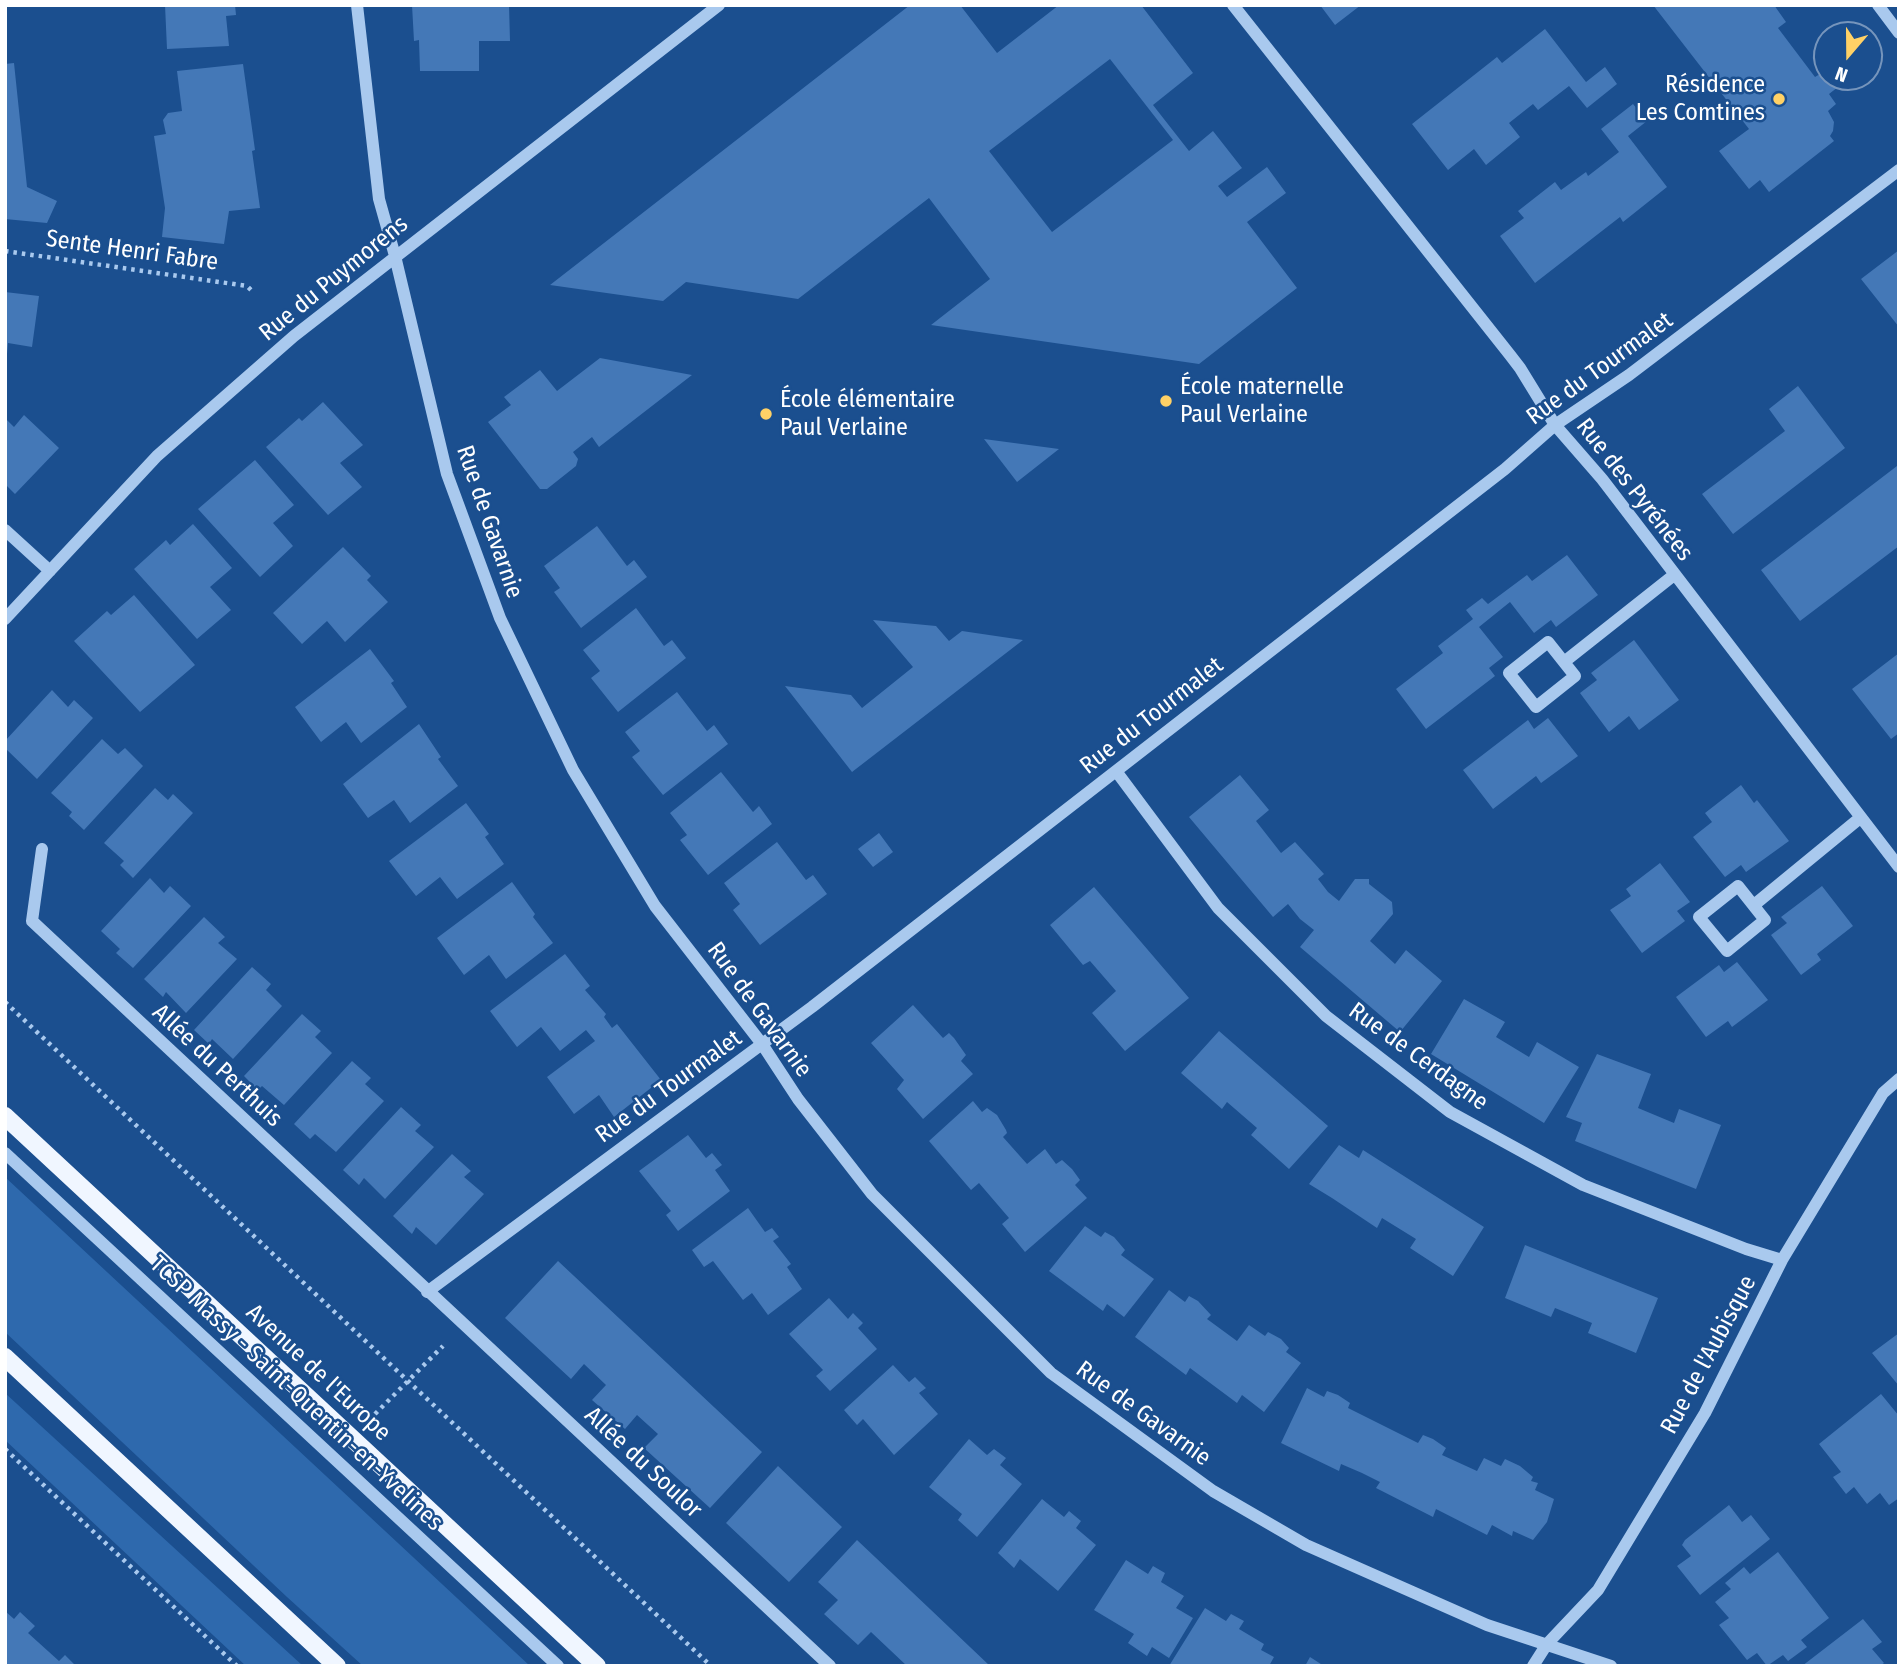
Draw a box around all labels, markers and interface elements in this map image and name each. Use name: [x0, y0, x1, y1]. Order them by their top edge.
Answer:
north arrow: [1813, 21, 1883, 91]
text: N: [1832, 62, 1851, 87]
place label: Résidence Les Comtines: [1636, 71, 1765, 127]
marker: Résidence Les Comtines: [1771, 91, 1787, 107]
street label: Rue du Puymorens: [254, 210, 414, 348]
street label: Sente Henri Fabre: [44, 225, 220, 277]
street label: Rue du Tourmalet: [1521, 306, 1679, 432]
place label: École maternelle Paul Verlaine: [1180, 373, 1344, 429]
place label: École élémentaire Paul Verlaine: [780, 386, 955, 442]
marker: École maternelle Paul Verlaine: [1158, 393, 1174, 409]
marker: École élémentaire Paul Verlaine: [758, 406, 774, 422]
street label: Rue des Pyrénées: [1569, 413, 1699, 567]
street label: Rue de Gavarnie: [449, 442, 529, 602]
street label: Rue du Tourmalet: [1075, 651, 1229, 781]
street label: Rue de Gavarnie: [700, 937, 818, 1083]
street label: Rue de Cerdagne: [1343, 997, 1493, 1117]
street label: Allée du Perthuis: [146, 999, 288, 1133]
street label: Rue du Tourmalet: [590, 1024, 748, 1150]
street label: TCSP Massy - Saint-Quentin-en-Yvelines: [144, 1251, 448, 1537]
street label: Rue de l'Aubisque: [1655, 1271, 1763, 1439]
street label: Avenue de l'Europe: [240, 1299, 396, 1447]
street label: Rue de Gavarnie: [1070, 1355, 1216, 1473]
street label: Allée du Soulor: [578, 1401, 708, 1525]

